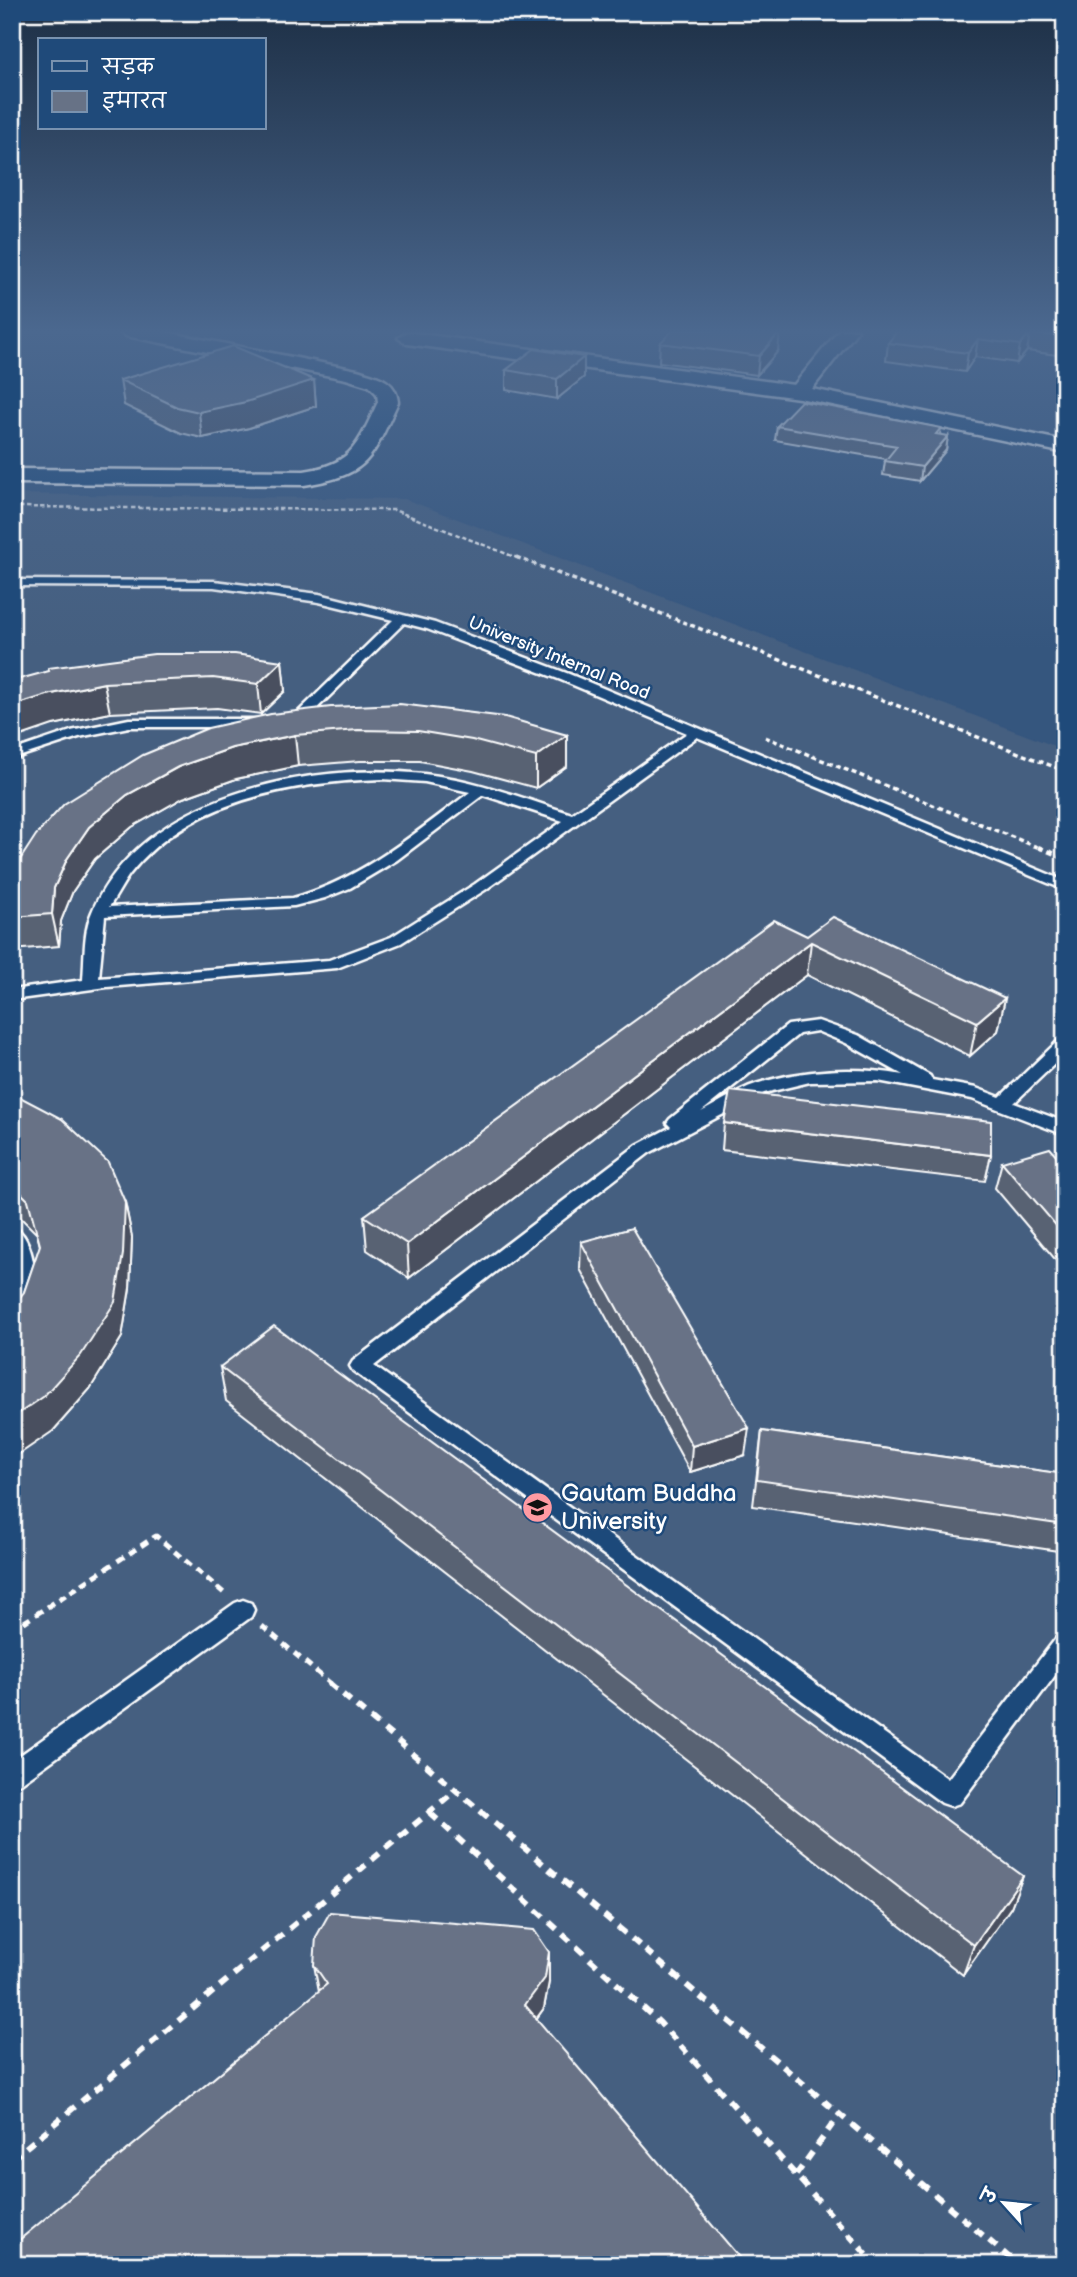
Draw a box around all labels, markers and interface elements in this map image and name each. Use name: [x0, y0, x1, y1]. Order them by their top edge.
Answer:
legend: [38, 38, 266, 130]
text: सड़क: [101, 55, 155, 80]
text: इमारत: [102, 89, 168, 114]
street label: University Internal Road: [465, 612, 653, 704]
place label: Gautam Buddha University: [561, 1479, 737, 1536]
school or university icon: Gautam Buddha University: [521, 1490, 555, 1524]
north arrow: [968, 2168, 1038, 2238]
text: उ: [976, 2183, 1004, 2209]

